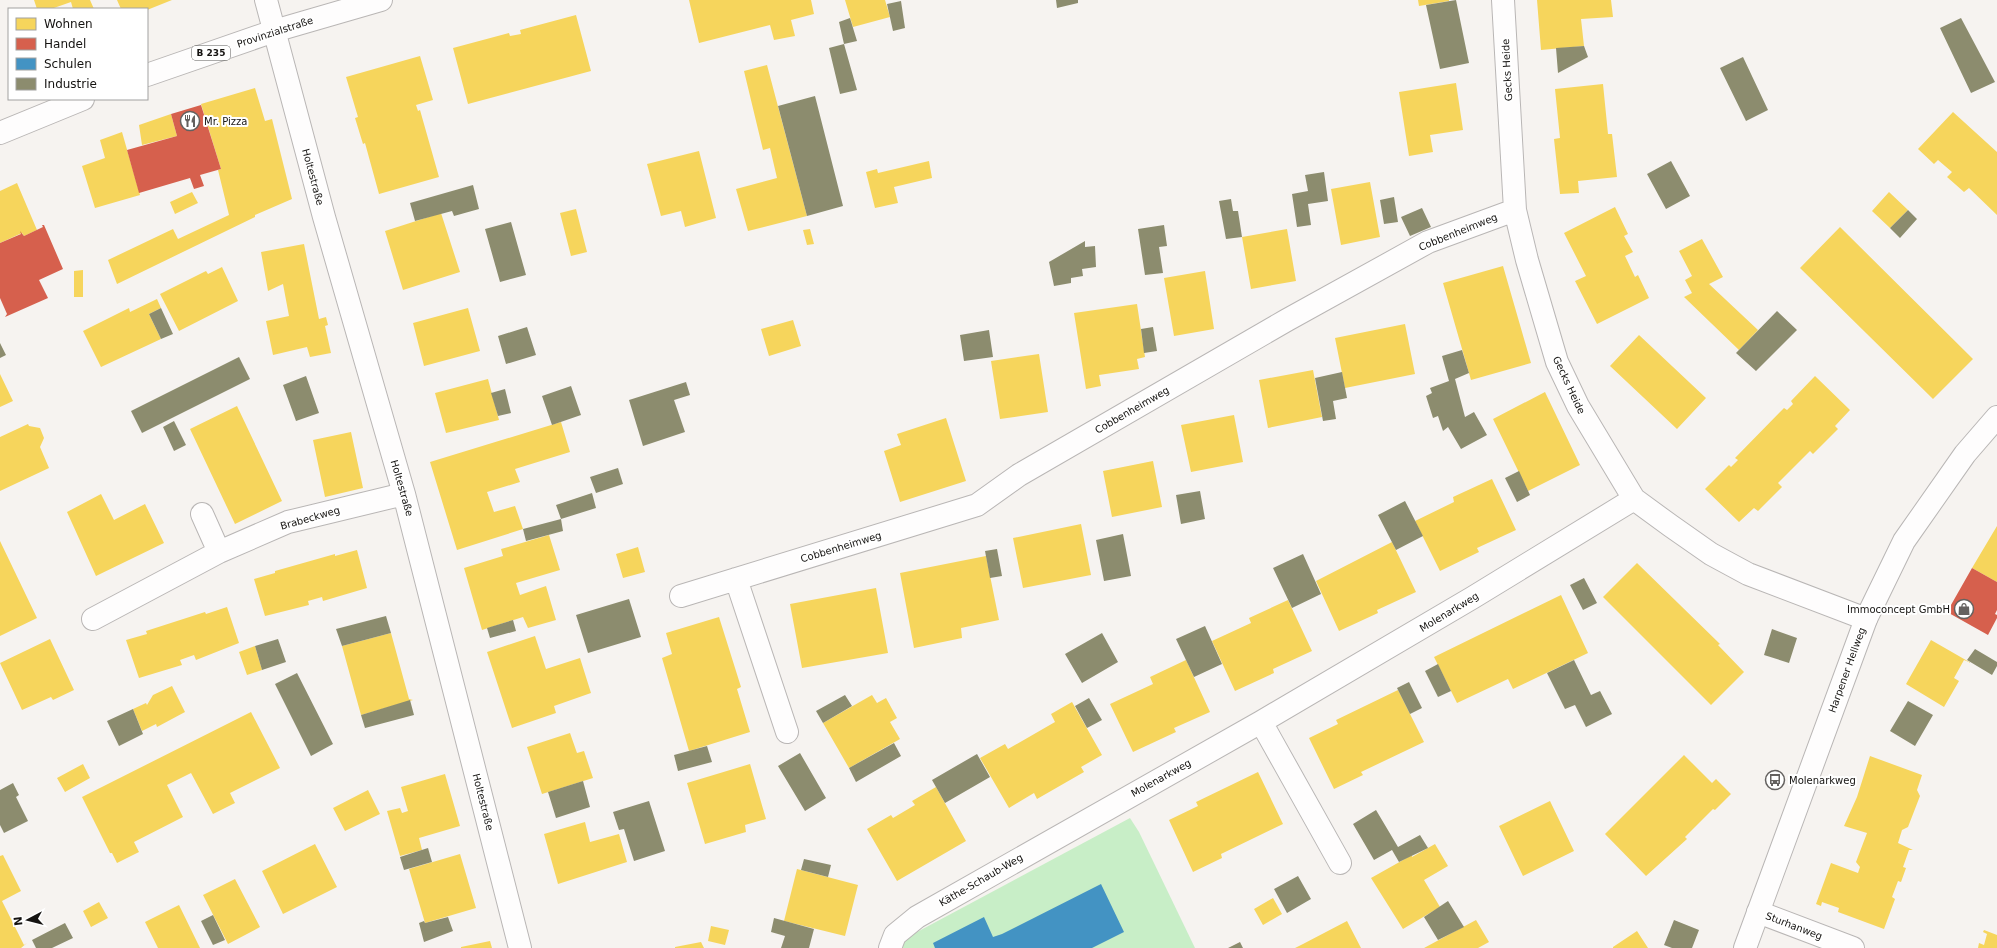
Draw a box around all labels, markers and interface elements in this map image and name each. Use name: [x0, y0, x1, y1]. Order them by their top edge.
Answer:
legend: [8, 8, 148, 100]
street label: Provinzialstraße: [235, 14, 315, 50]
text: Wohnen: [44, 17, 93, 31]
text: Handel: [44, 37, 86, 51]
street label: Gecks Heide: [1500, 38, 1514, 102]
road number: B 235: [192, 46, 230, 60]
text: Schulen: [44, 57, 92, 71]
text: Industrie: [44, 77, 97, 91]
restaurant icon: Mr. Pizza: [179, 110, 201, 132]
place label: Mr. Pizza: [204, 116, 247, 127]
street label: Holtestraße: [300, 147, 326, 207]
street label: Cobbenheimweg: [1417, 211, 1499, 253]
street label: Gecks Heide: [1551, 354, 1587, 416]
street label: Cobbenheimweg: [1093, 384, 1171, 436]
street label: Holtestraße: [389, 458, 415, 518]
street label: Brabeckweg: [279, 504, 341, 532]
street label: Cobbenheimweg: [799, 529, 883, 565]
street label: Molenarkweg: [1418, 590, 1480, 634]
shop icon: Immoconcept GmbH: [1953, 598, 1975, 620]
place label: Immoconcept GmbH: [1847, 604, 1950, 615]
street label: Harpener Hellweg: [1826, 626, 1868, 714]
street label: Molenarkweg: [1129, 757, 1193, 799]
bus stop icon: Molenarkweg: [1764, 769, 1786, 791]
street label: Holtestraße: [471, 772, 495, 832]
place label: Molenarkweg: [1789, 775, 1856, 786]
street label: Käthe-Schaub-Weg: [937, 852, 1025, 908]
north arrow: [8, 900, 48, 940]
street label: Sturhanweg: [1764, 910, 1824, 942]
text: N: [12, 916, 26, 927]

